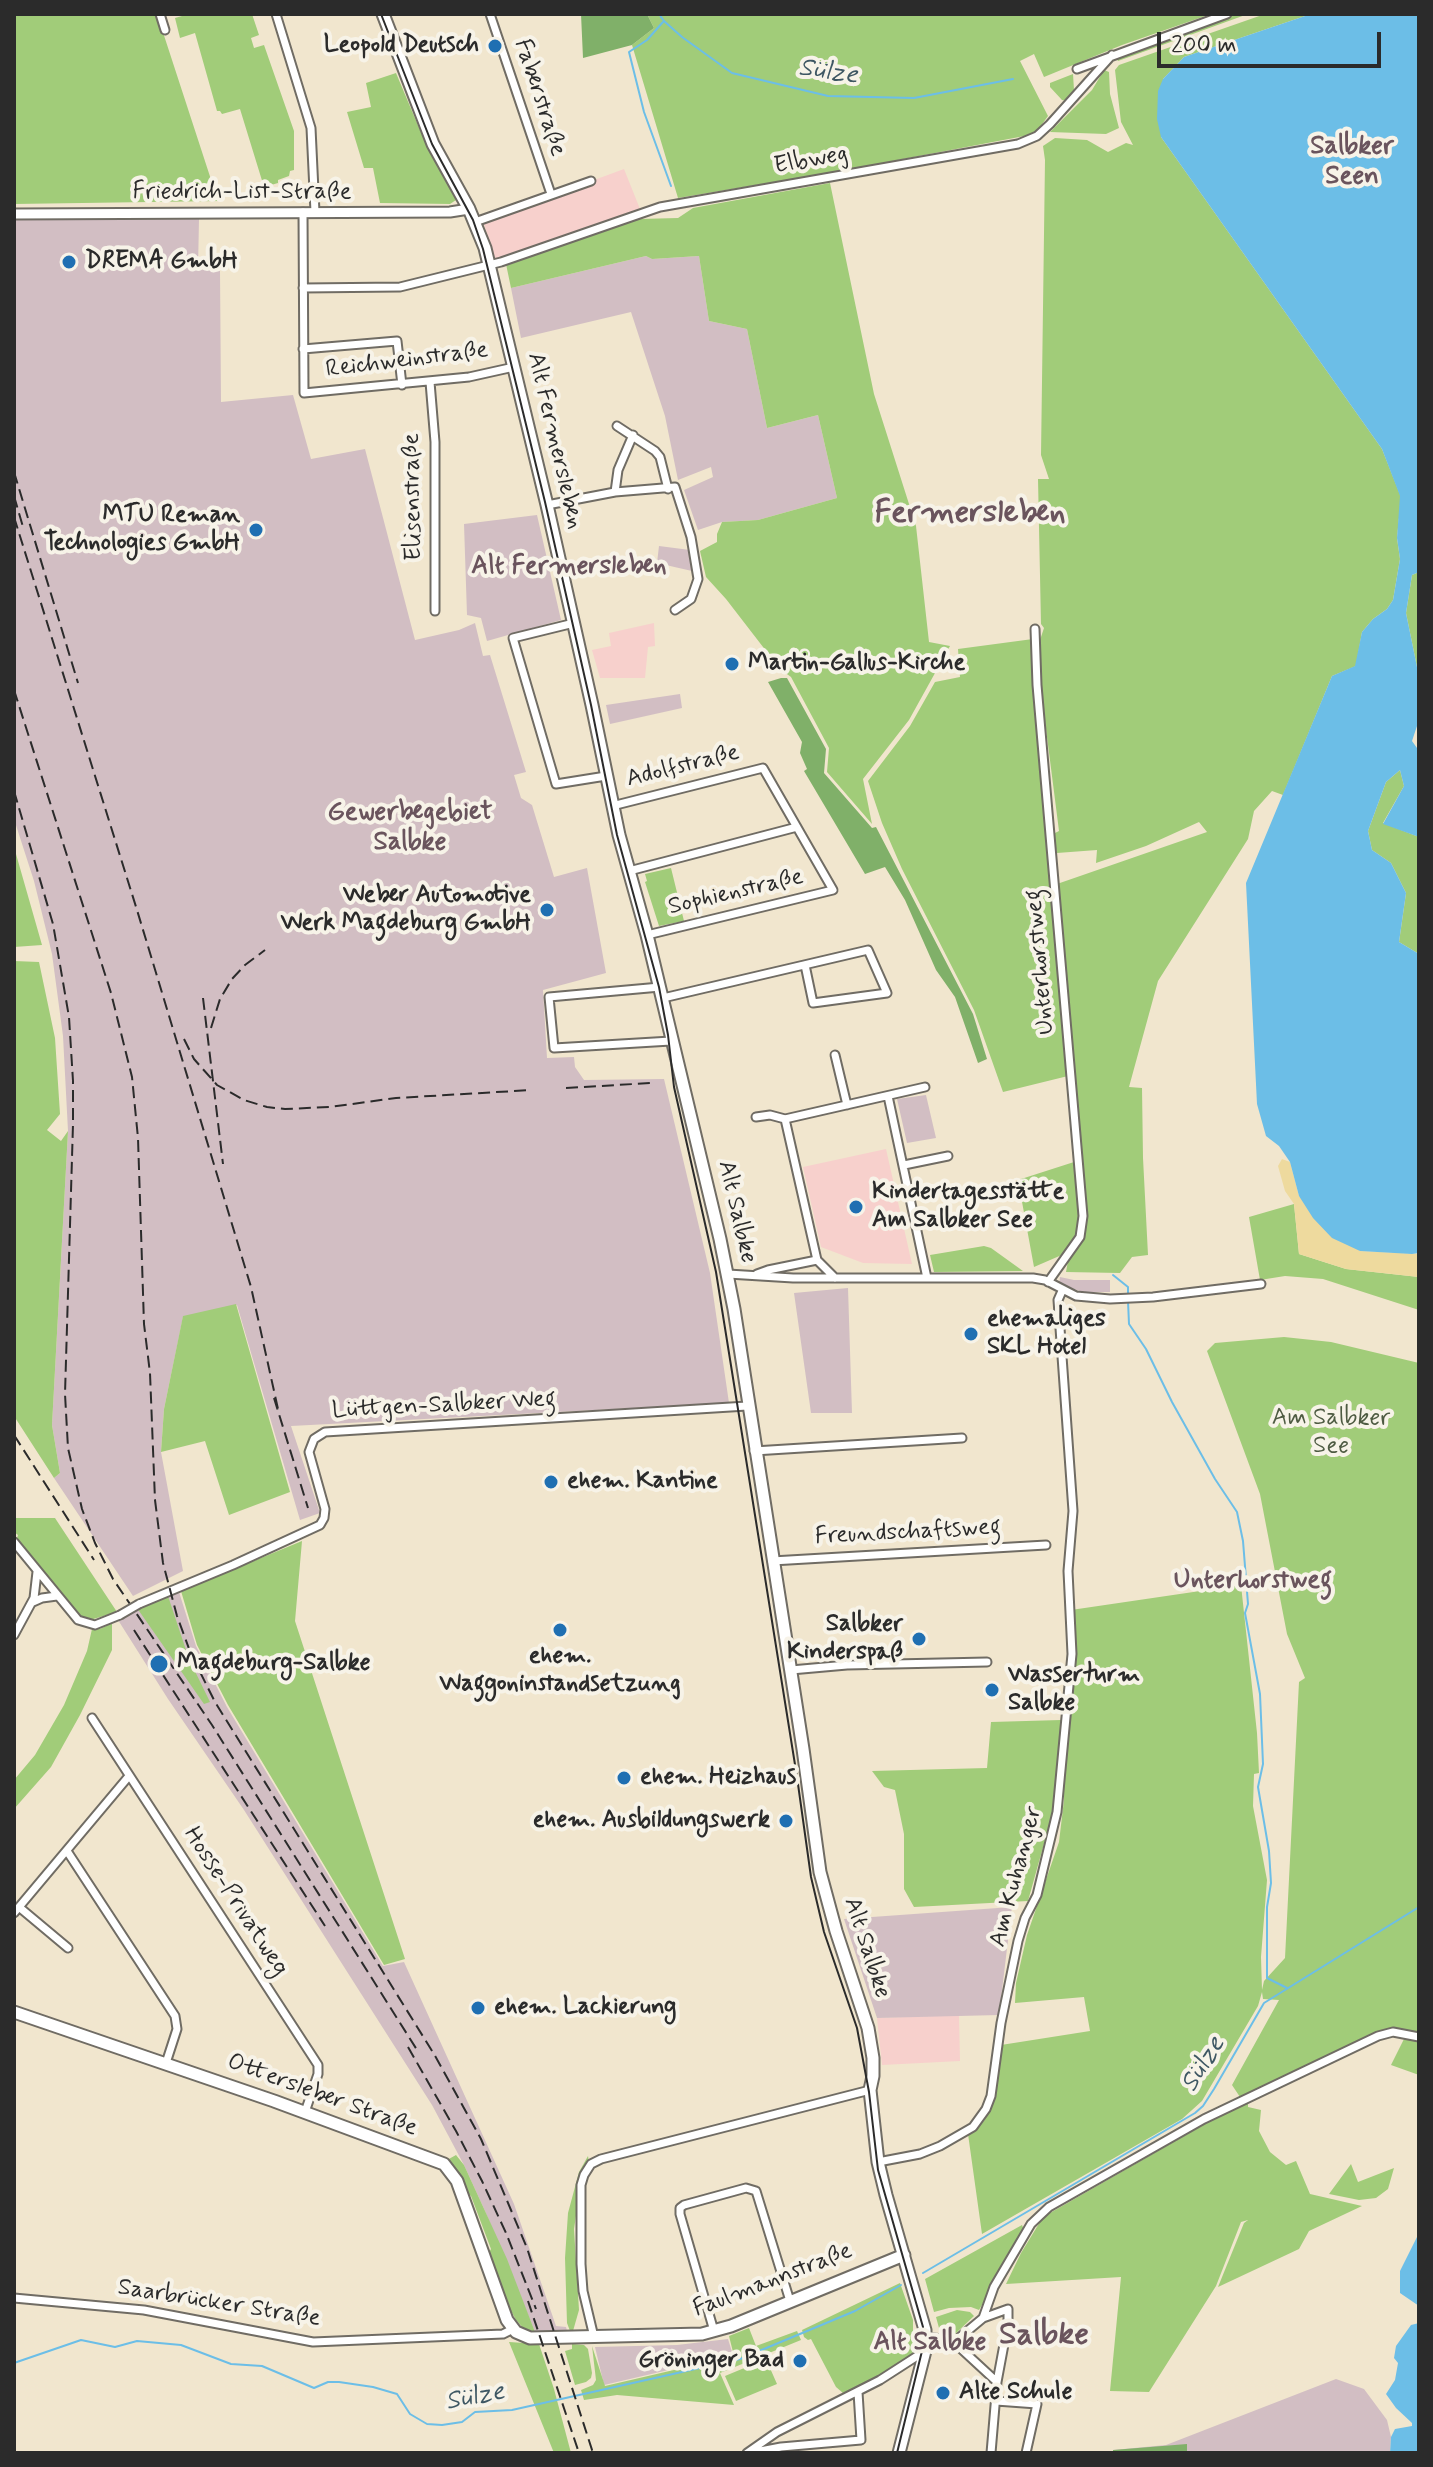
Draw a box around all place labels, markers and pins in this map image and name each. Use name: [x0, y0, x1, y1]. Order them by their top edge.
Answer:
place label: Leopold Deutsch: [324, 32, 479, 60]
marker: Leopold Deutsch: [486, 37, 504, 55]
place label: DREMA GmbH: [85, 248, 238, 276]
marker: DREMA GmbH: [60, 253, 78, 271]
place label: MTU Reman Technologies GmbH: [44, 502, 240, 558]
marker: MTU Reman Technologies GmbH: [247, 521, 265, 539]
place label: Martin-Gallus-Kirche: [748, 650, 965, 678]
marker: Martin-Gallus-Kirche: [723, 655, 741, 673]
place label: Weber Automotive Werk Magdeburg GmbH: [281, 882, 531, 938]
marker: Weber Automotive Werk Magdeburg GmbH: [538, 901, 556, 919]
place label: Kindertagesstätte Am Salbker See: [872, 1179, 1064, 1235]
marker: Kindertagesstätte Am Salbker See: [847, 1198, 865, 1216]
place label: ehemaliges SKL Hotel: [987, 1306, 1106, 1362]
marker: ehemaliges SKL Hotel: [962, 1325, 980, 1343]
place label: ehem. Kantine: [567, 1468, 718, 1496]
marker: ehem. Kantine: [542, 1473, 560, 1491]
place label: Salbker Kinderspaß: [787, 1611, 903, 1667]
marker: ehem. Waggoninstandsetzung: [551, 1621, 569, 1639]
marker: Salbker Kinderspaß: [910, 1630, 928, 1648]
place label: ehem. Waggoninstandsetzung: [439, 1643, 681, 1699]
place label: Magdeburg-Salbke: [177, 1650, 371, 1678]
marker: Magdeburg-Salbke: [148, 1653, 170, 1675]
place label: Wasserturm Salbke: [1008, 1662, 1140, 1718]
marker: Wasserturm Salbke: [983, 1681, 1001, 1699]
place label: ehem. Heizhaus: [640, 1764, 796, 1792]
marker: ehem. Heizhaus: [615, 1769, 633, 1787]
place label: ehem. Ausbildungswerk: [533, 1807, 770, 1835]
marker: ehem. Ausbildungswerk: [777, 1812, 795, 1830]
place label: ehem. Lackierung: [494, 1994, 676, 2022]
marker: ehem. Lackierung: [469, 1999, 487, 2017]
place label: Gröninger Bad: [638, 2347, 784, 2375]
marker: Gröninger Bad: [791, 2352, 809, 2370]
place label: Alte Schule: [959, 2379, 1073, 2407]
marker: Alte Schule: [934, 2384, 952, 2402]

